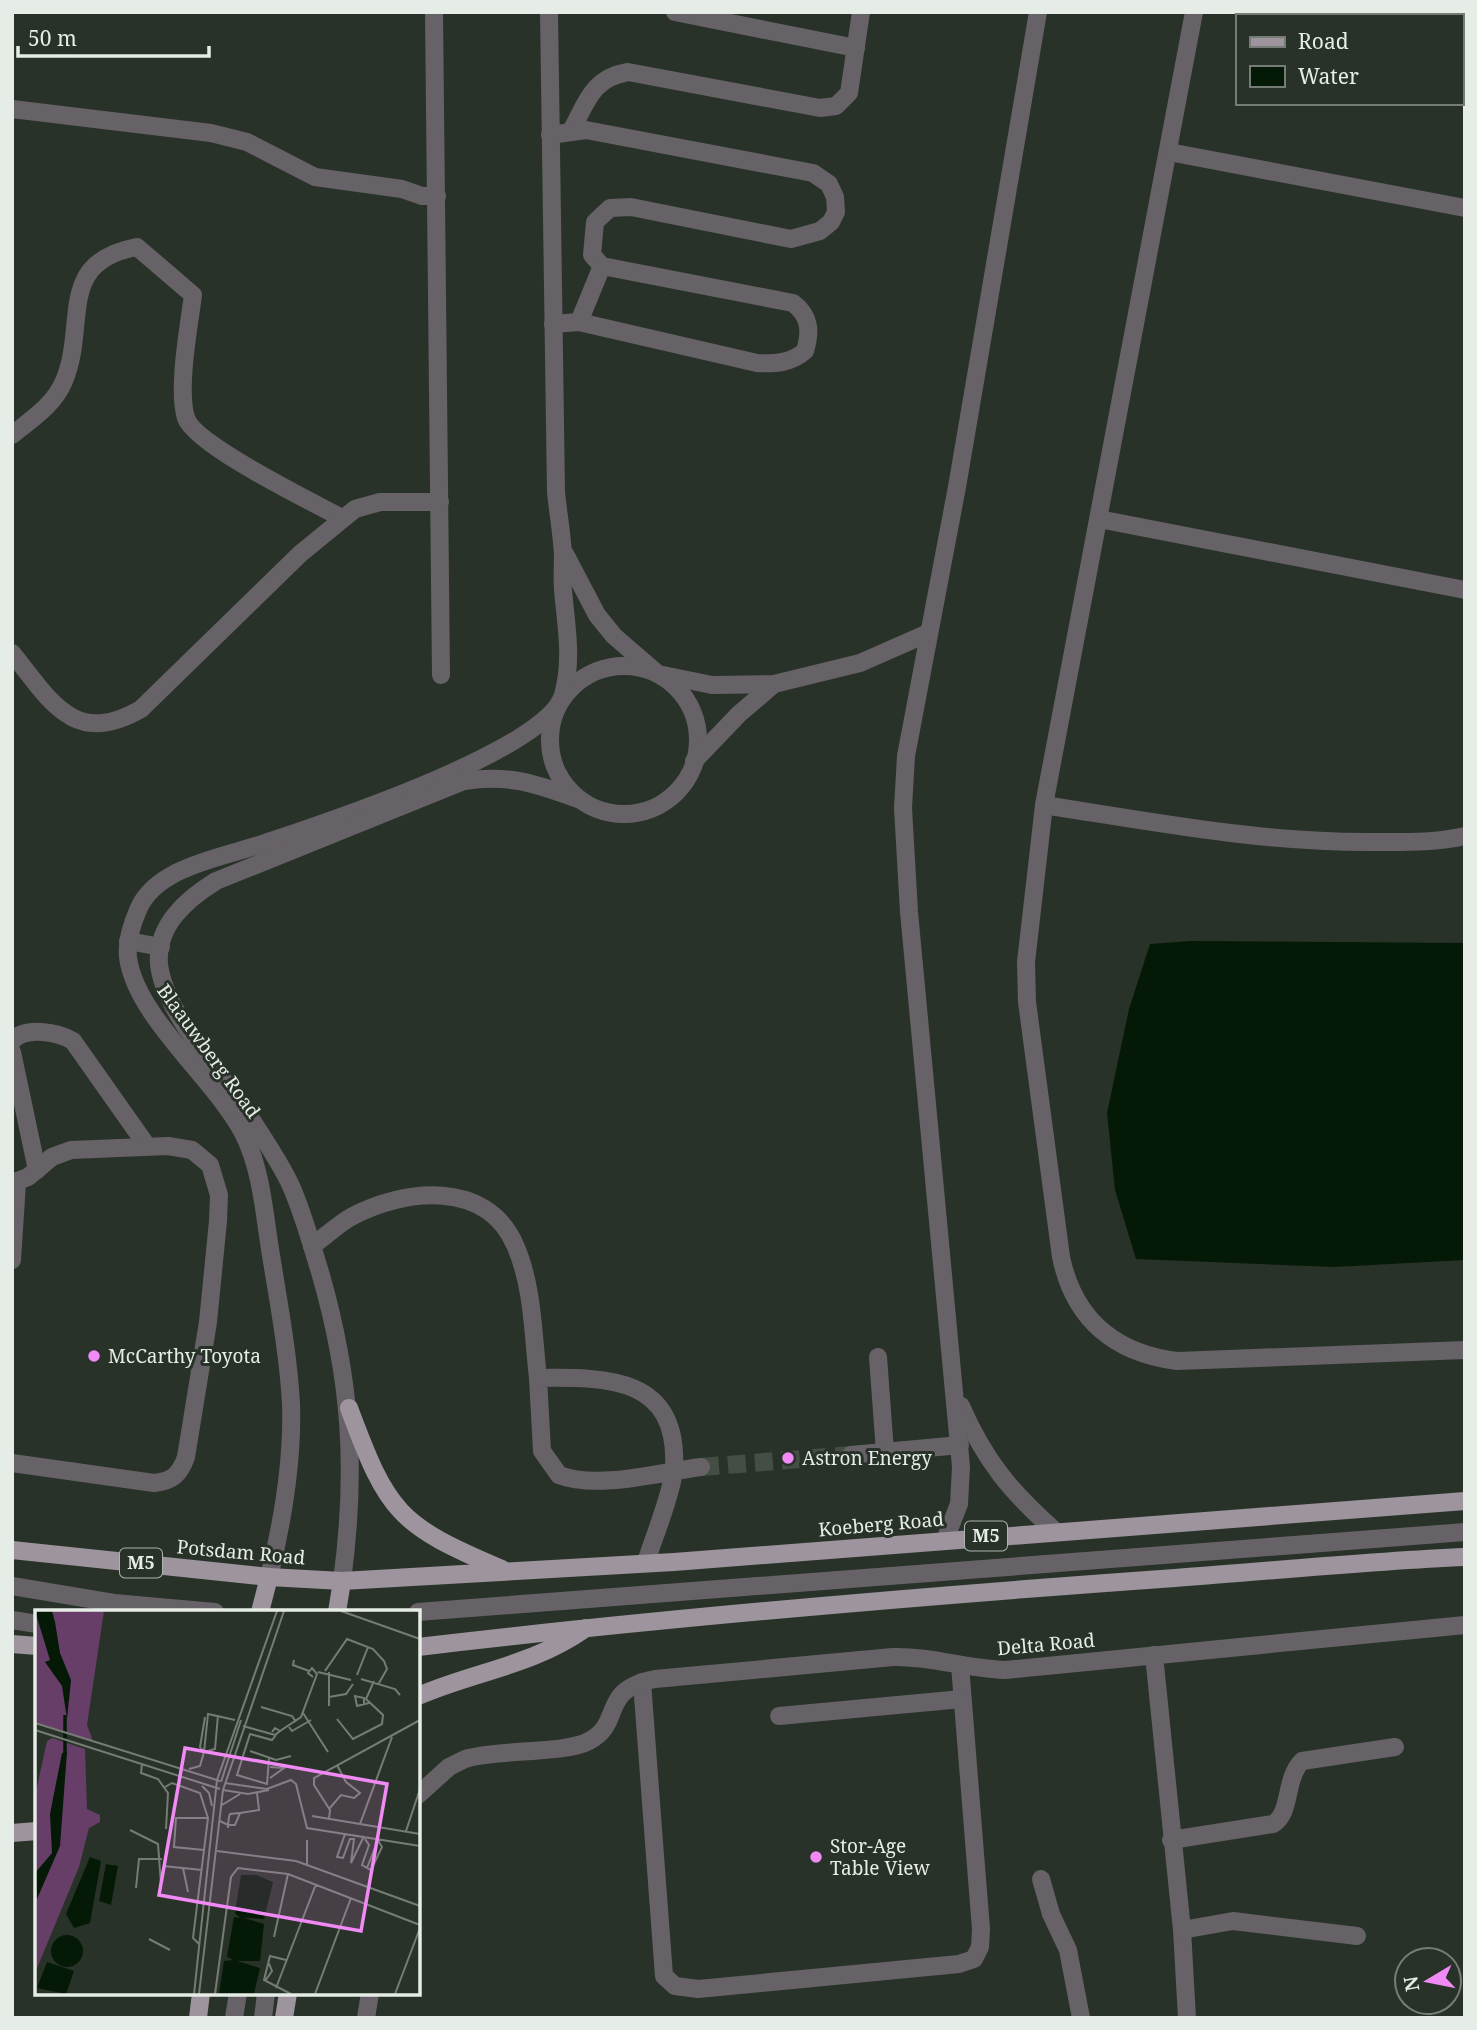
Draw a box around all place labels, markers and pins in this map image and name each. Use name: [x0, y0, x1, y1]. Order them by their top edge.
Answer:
place label: McCarthy Toyota: [108, 1343, 261, 1369]
marker: McCarthy Toyota: [86, 1348, 102, 1364]
place label: Astron Energy: [802, 1445, 932, 1471]
marker: Astron Energy: [780, 1450, 796, 1466]
place label: Stor-Age Table View: [830, 1833, 931, 1881]
marker: Stor-Age Table View: [808, 1849, 824, 1865]

